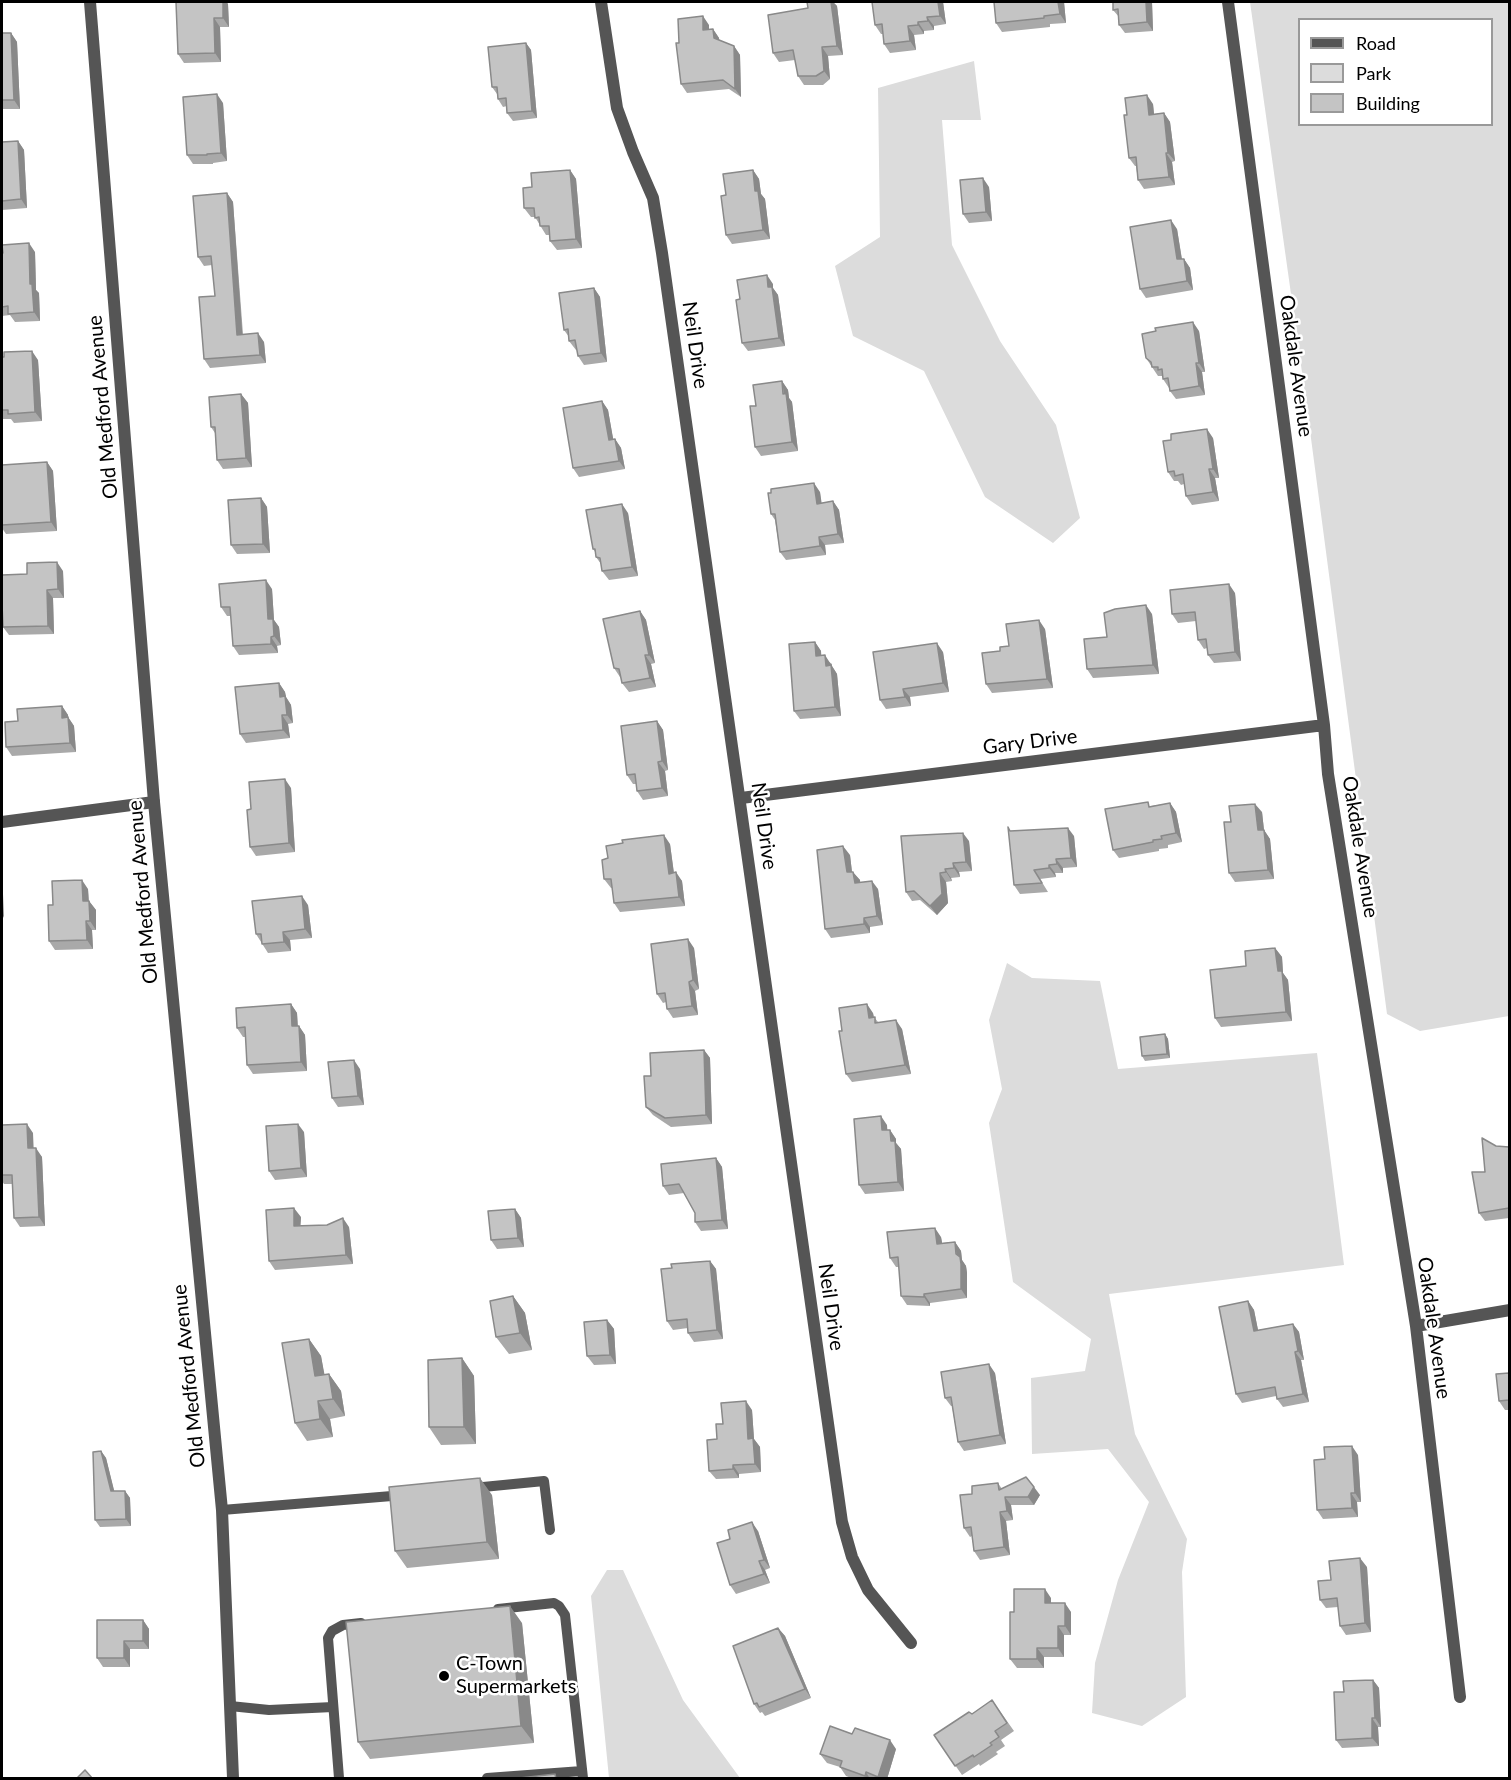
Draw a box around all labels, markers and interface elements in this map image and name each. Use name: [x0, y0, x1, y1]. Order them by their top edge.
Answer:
legend: [1298, 18, 1493, 126]
text: Road: [1356, 32, 1396, 54]
text: Park: [1356, 62, 1391, 84]
text: Building: [1356, 92, 1420, 114]
street label: Oakdale Avenue: [1274, 293, 1318, 439]
street label: Neil Drive: [677, 300, 713, 390]
street label: Old Medford Avenue: [83, 314, 123, 500]
street label: Gary Drive: [981, 724, 1079, 760]
street label: Oakdale Avenue: [1337, 774, 1383, 920]
street label: Neil Drive: [746, 781, 782, 871]
street label: Old Medford Avenue: [123, 799, 163, 985]
street label: Oakdale Avenue: [1412, 1255, 1456, 1401]
street label: Neil Drive: [813, 1262, 849, 1352]
street label: Old Medford Avenue: [167, 1283, 211, 1469]
place label: C‑Town Supermarkets: [456, 1652, 576, 1699]
marker: C‑Town Supermarkets: [437, 1669, 451, 1683]

